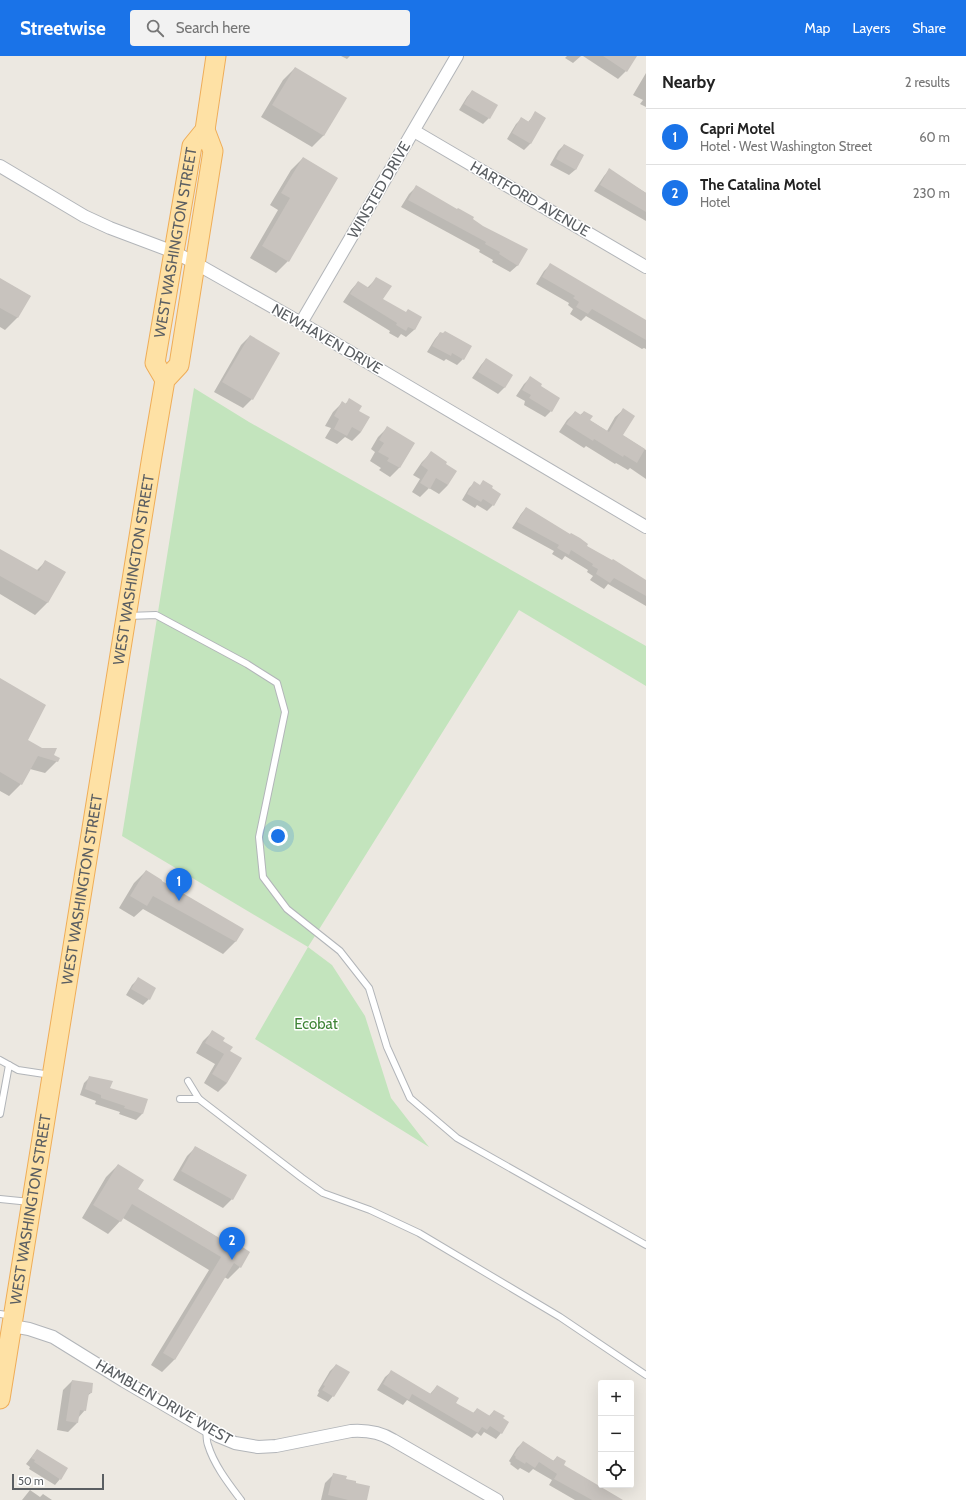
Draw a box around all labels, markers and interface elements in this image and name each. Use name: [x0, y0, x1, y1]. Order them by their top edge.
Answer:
search box: [130, 10, 410, 46]
text: Streetwise: [20, 17, 106, 40]
icon: search: [144, 17, 166, 39]
text: Search here: [176, 19, 250, 37]
text: Map: [805, 19, 830, 37]
text: Layers: [852, 19, 890, 37]
text: Share: [912, 19, 946, 37]
text: Nearby: [662, 72, 715, 92]
text: 2 results: [905, 74, 950, 90]
text: Capri Motel: [700, 120, 775, 138]
text: 1: [673, 129, 677, 145]
text: 60 m: [919, 129, 950, 145]
street label: WINSTED DRIVE: [344, 138, 414, 242]
text: Hotel · West Washington Street: [700, 138, 872, 154]
street label: WEST WASHINGTON STREET: [150, 146, 201, 339]
street label: HARTFORD AVENUE: [467, 157, 593, 241]
text: The Catalina Motel: [700, 176, 821, 194]
text: 2: [672, 185, 678, 201]
text: 230 m: [913, 185, 950, 201]
text: Hotel: [700, 194, 730, 210]
street label: NEWHAVEN DRIVE: [268, 300, 386, 378]
street label: WEST WASHINGTON STREET: [109, 473, 158, 666]
street label: WEST WASHINGTON STREET: [58, 793, 106, 986]
your location: [268, 826, 288, 846]
pin: 1: [166, 868, 192, 901]
park label: Ecobat: [294, 1015, 338, 1033]
street label: WEST WASHINGTON STREET: [6, 1113, 55, 1306]
pin: 2: [219, 1227, 245, 1260]
street label: HAMBLEN DRIVE WEST: [93, 1356, 235, 1448]
map controls: [598, 1380, 634, 1488]
button: +: [598, 1380, 634, 1416]
button: −: [598, 1416, 634, 1452]
button: locate: [598, 1452, 634, 1488]
scale bar: [12, 1472, 104, 1491]
text: 50 m: [18, 1474, 44, 1488]

